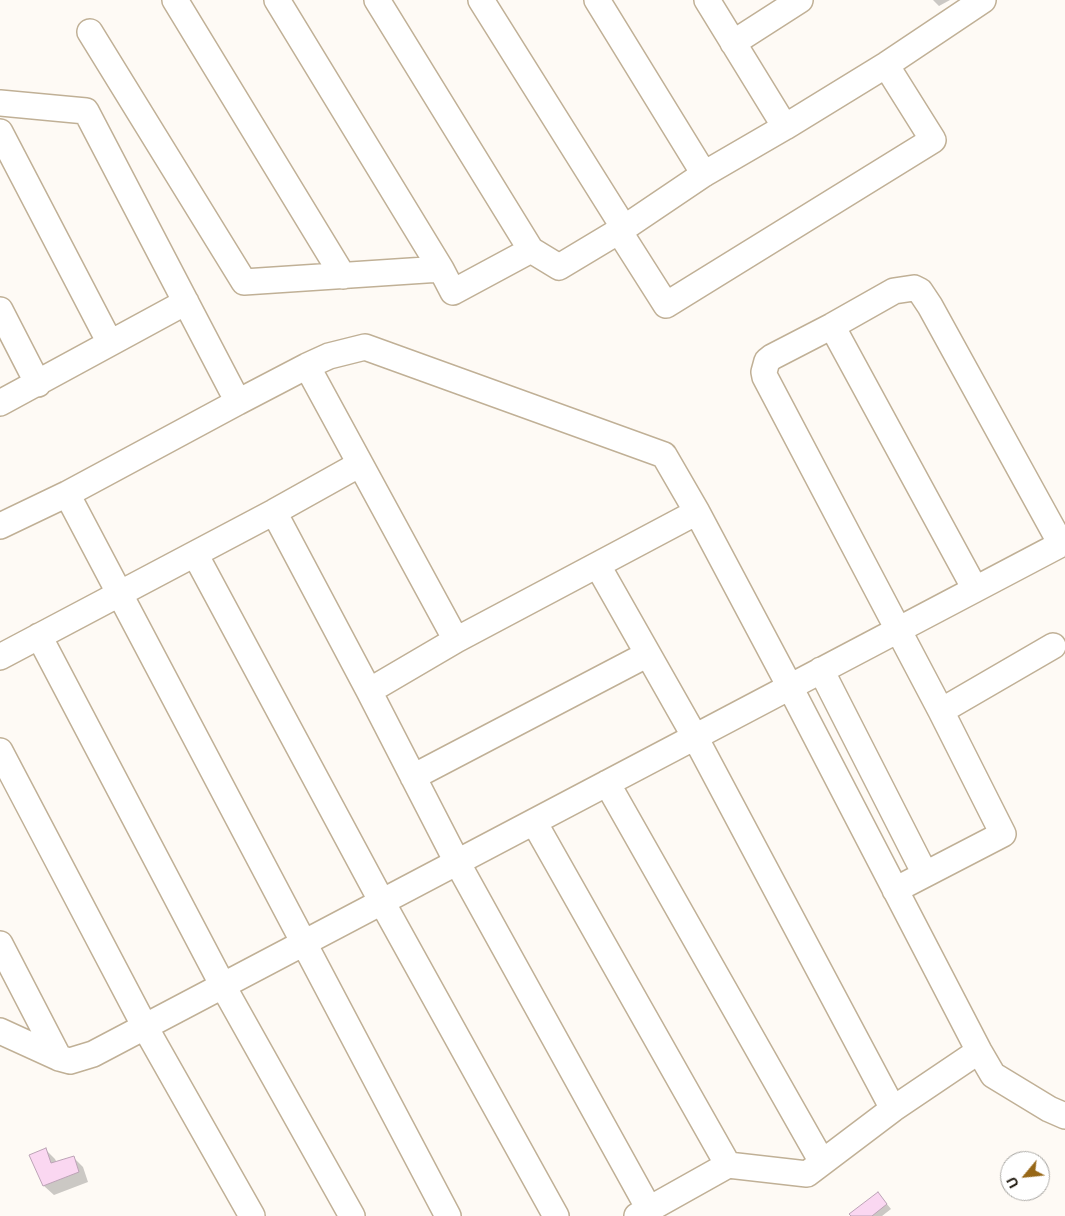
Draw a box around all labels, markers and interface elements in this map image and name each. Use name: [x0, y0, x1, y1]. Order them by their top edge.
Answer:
north arrow: [1000, 1151, 1050, 1201]
text: U: [1003, 1174, 1022, 1191]

